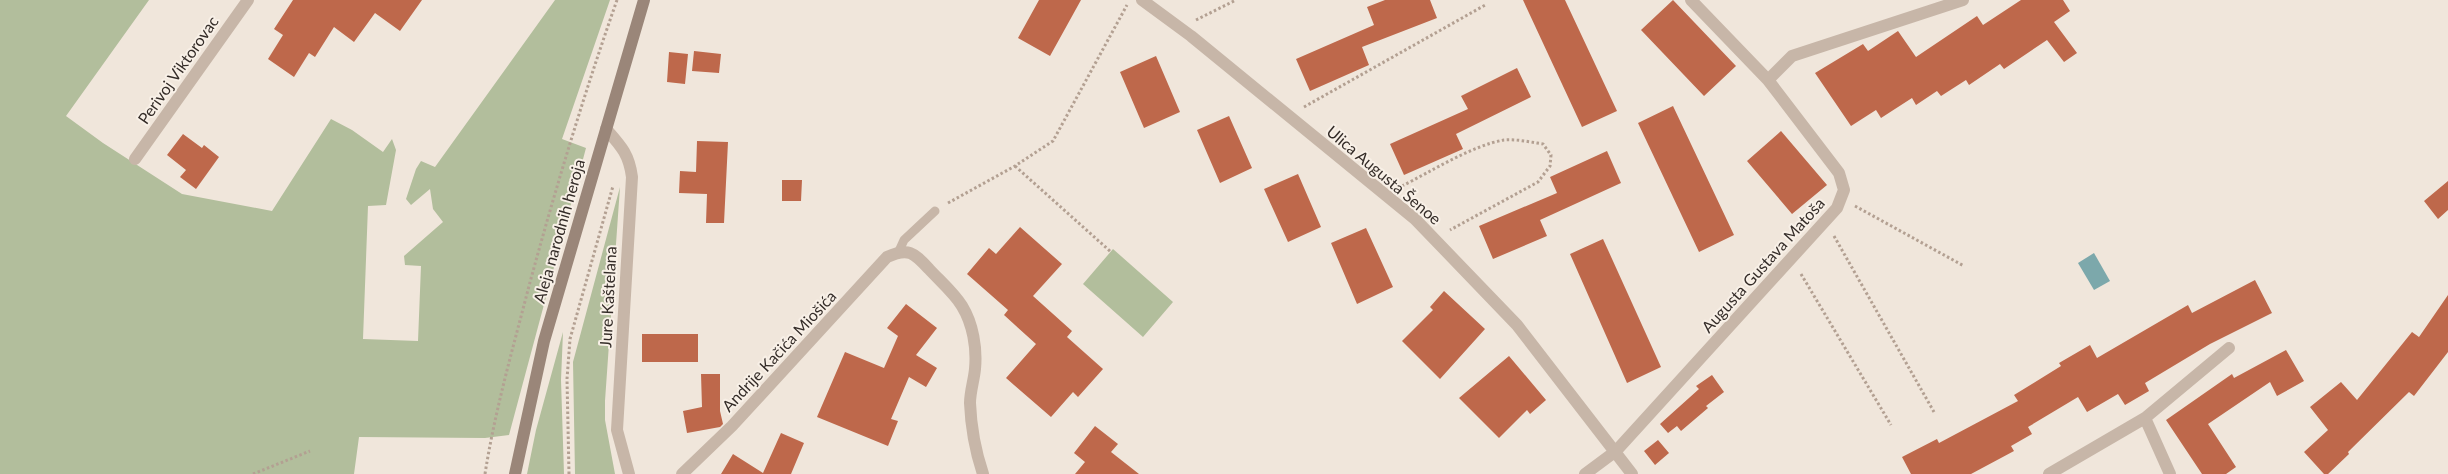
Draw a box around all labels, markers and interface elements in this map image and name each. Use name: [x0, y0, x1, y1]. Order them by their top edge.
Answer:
street label: Perivoj Viktorovac: [133, 12, 222, 127]
street label: Ulica Augusta Šenoe: [1323, 121, 1445, 228]
street label: Aleja narodnih heroja: [529, 157, 588, 305]
street label: Augusta Gustava Matoša: [1697, 193, 1828, 336]
street label: Jure Kaštelana: [595, 246, 620, 348]
street label: Andrije Kačića Miošića: [718, 286, 840, 415]

